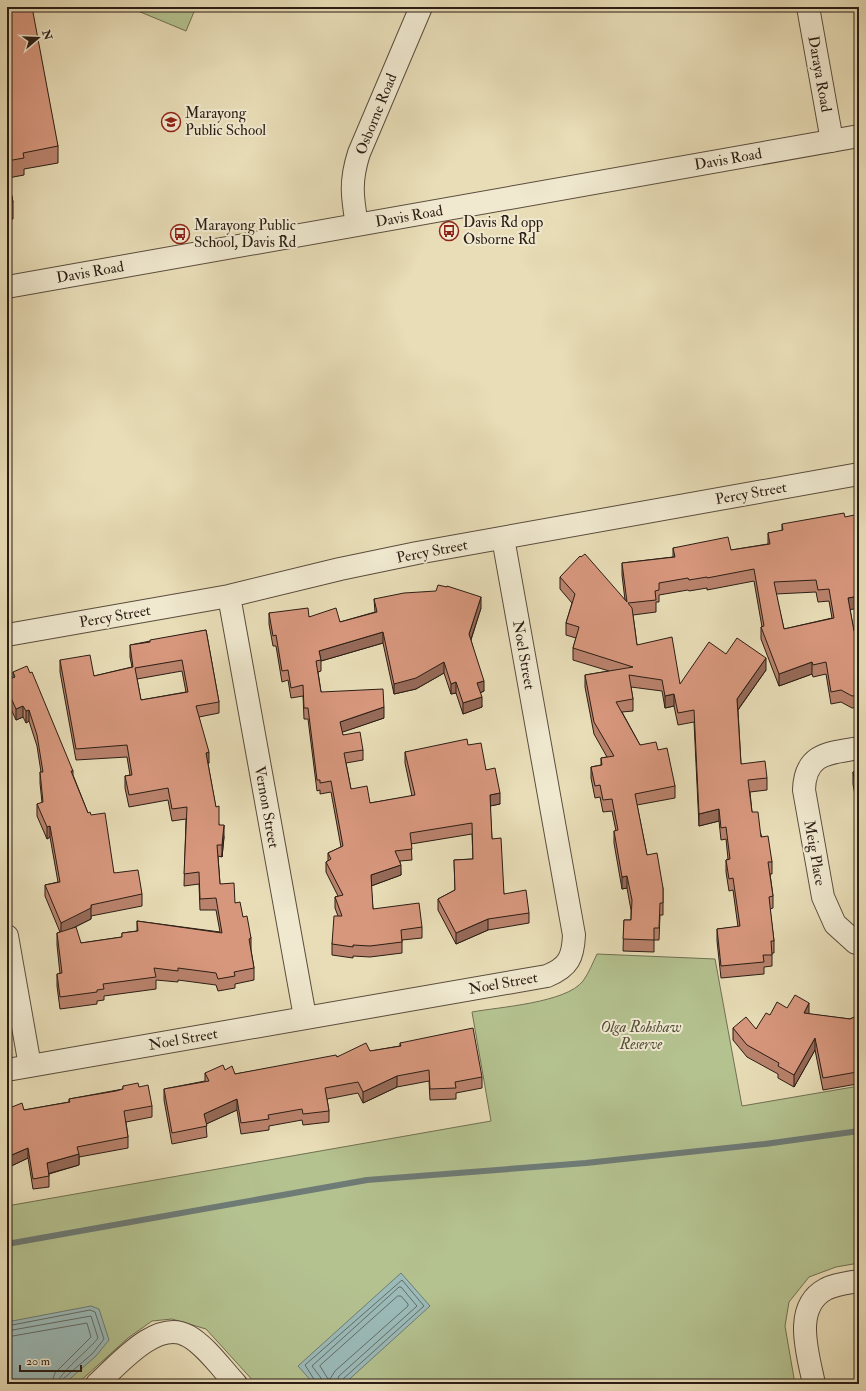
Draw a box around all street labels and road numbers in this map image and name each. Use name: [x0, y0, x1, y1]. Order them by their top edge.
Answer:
street label: Daraya Road: [803, 34, 836, 114]
street label: Osborne Road: [352, 70, 402, 158]
street label: Davis Road: [693, 144, 764, 175]
street label: Davis Road: [374, 201, 445, 232]
street label: Davis Road: [55, 257, 126, 288]
street label: Percy Street: [714, 478, 788, 509]
street label: Percy Street: [395, 535, 469, 568]
street label: Percy Street: [78, 601, 152, 632]
street label: Noel Street: [508, 619, 539, 691]
street label: Vernon Street: [250, 764, 283, 850]
street label: Meig Place: [799, 819, 830, 887]
street label: Noel Street: [467, 968, 539, 999]
street label: Noel Street: [147, 1024, 219, 1055]

